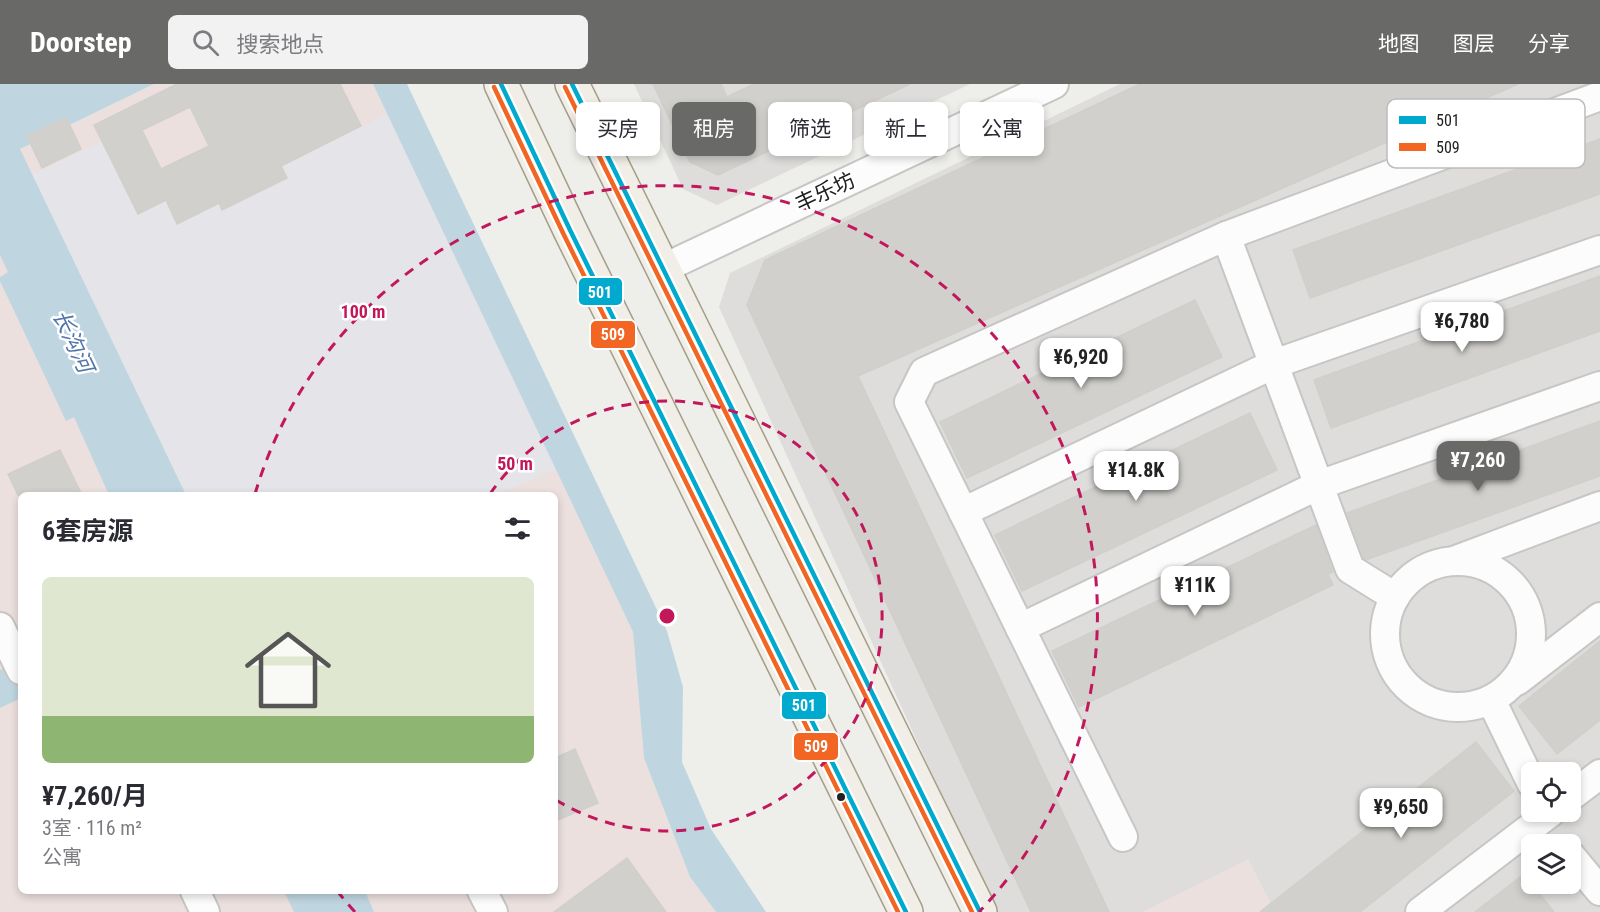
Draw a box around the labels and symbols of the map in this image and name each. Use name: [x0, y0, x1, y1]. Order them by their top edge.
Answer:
legend: [1387, 99, 1585, 168]
text: 501: [1436, 111, 1460, 130]
text: 509: [1436, 138, 1460, 157]
street label: 丰乐坊: [791, 168, 859, 216]
line badge: 501: [578, 277, 623, 306]
text: 501: [588, 283, 612, 302]
text: 100 m: [341, 301, 385, 322]
pin: ¥6,780: [1413, 302, 1511, 353]
water label: 长沟河: [48, 306, 100, 380]
line badge: 509: [590, 320, 636, 349]
text: 509: [601, 325, 625, 344]
pin: ¥6,920: [1032, 338, 1130, 389]
pin: ¥7,260: [1429, 441, 1527, 492]
pin: ¥14.8K: [1087, 451, 1185, 502]
text: 50 m: [497, 453, 533, 474]
pin: ¥11K: [1159, 566, 1231, 617]
centre of rings: [657, 606, 677, 626]
line badge: 501: [781, 691, 827, 720]
text: 501: [792, 696, 816, 715]
line badge: 509: [793, 732, 839, 761]
text: 509: [804, 737, 828, 756]
pin: ¥9,650: [1352, 788, 1450, 839]
unlabelled marker: [835, 791, 847, 803]

